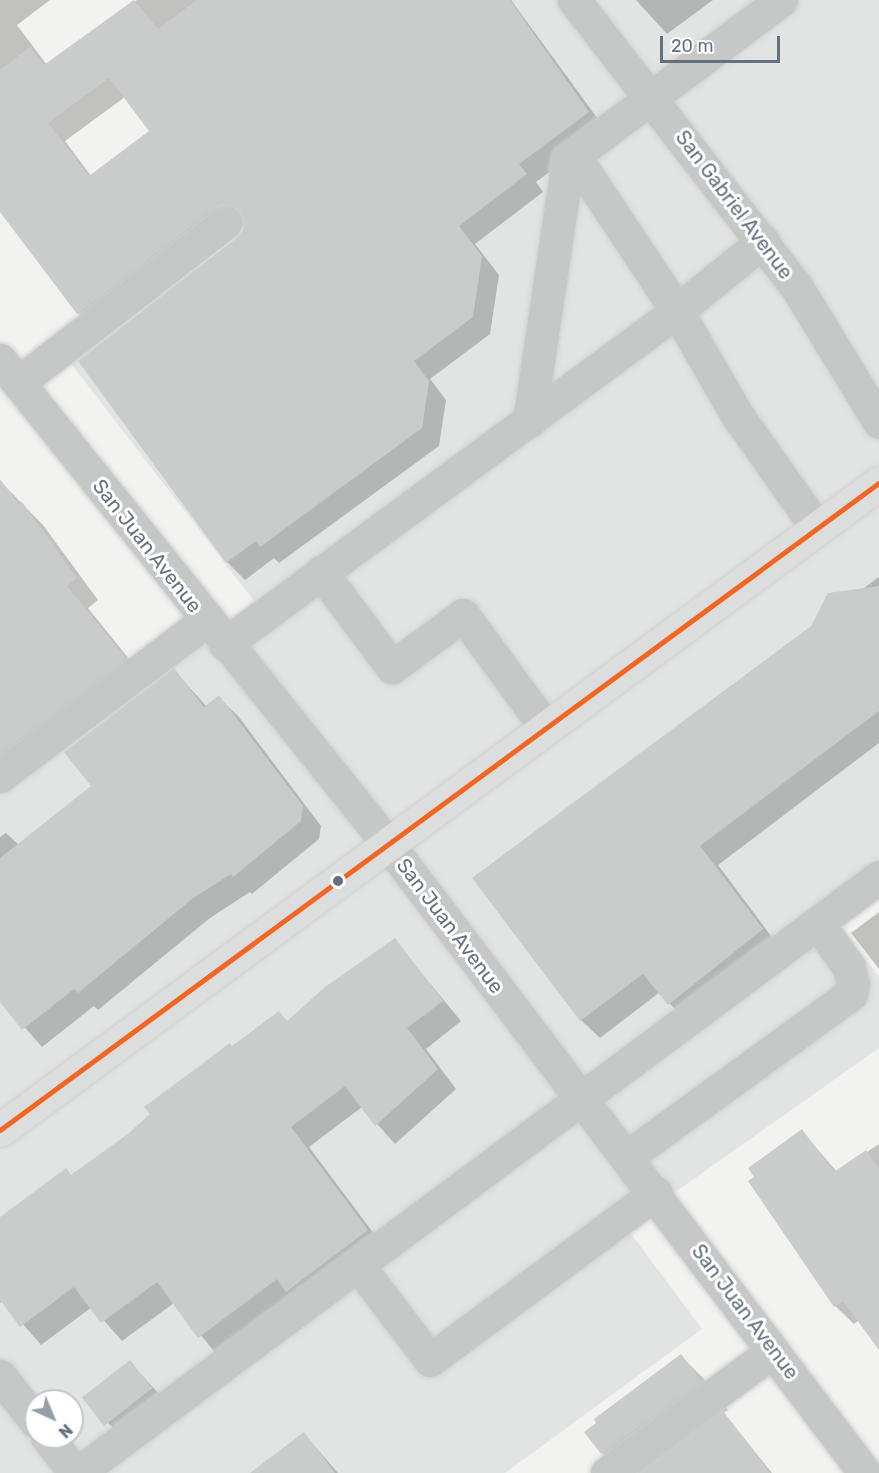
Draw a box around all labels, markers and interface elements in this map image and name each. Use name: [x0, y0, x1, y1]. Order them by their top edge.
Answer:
scale bar: [663, 24, 783, 62]
text: 20 m: [671, 35, 713, 57]
street label: San Gabriel Avenue: [670, 126, 798, 284]
street label: San Juan Avenue: [87, 474, 207, 618]
street label: San Juan Avenue: [391, 854, 509, 998]
unlabelled marker: [332, 875, 344, 887]
street label: San Juan Avenue: [686, 1240, 804, 1384]
north arrow: [24, 1389, 84, 1449]
text: N: [55, 1420, 76, 1442]

